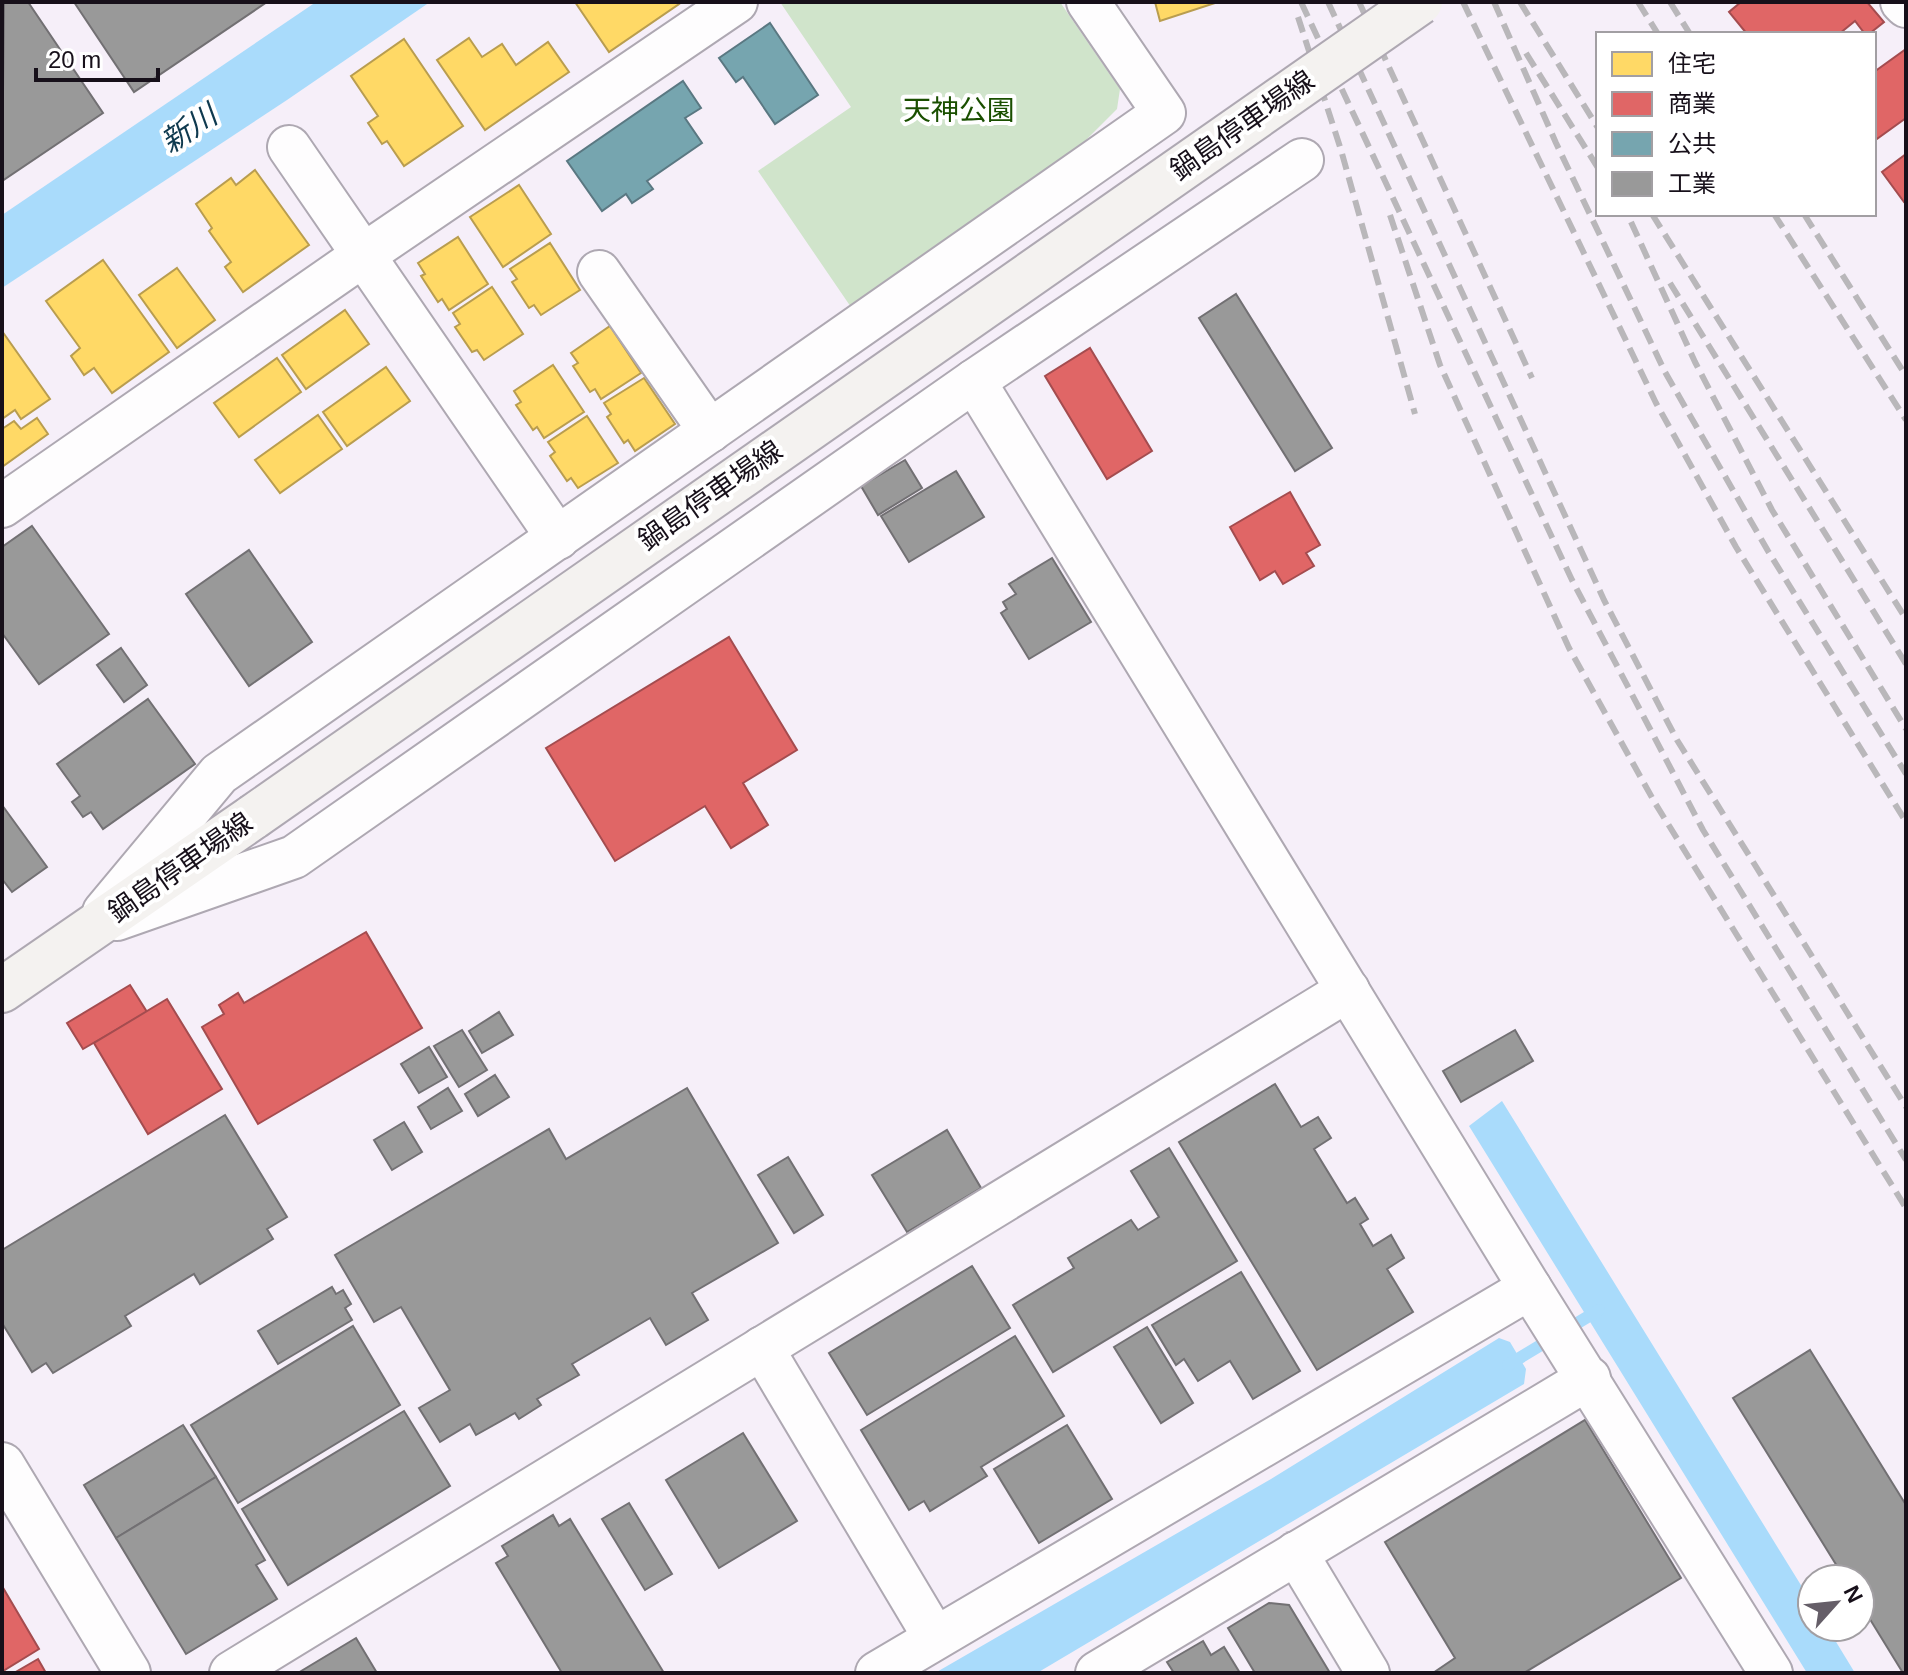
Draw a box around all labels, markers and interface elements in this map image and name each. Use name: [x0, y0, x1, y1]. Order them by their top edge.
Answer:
scale bar: [36, 32, 158, 82]
legend: [1596, 32, 1876, 216]
text: 20 m: [48, 46, 101, 73]
text: 住宅: [1668, 50, 1716, 77]
street label: 鍋島停車場線: [1165, 65, 1320, 186]
text: 商業: [1668, 90, 1716, 117]
park label: 天神公園: [903, 95, 1015, 126]
water label: 新川: [155, 96, 225, 159]
text: 公共: [1668, 130, 1716, 157]
text: 工業: [1668, 170, 1716, 197]
street label: 鍋島停車場線: [633, 435, 788, 556]
street label: 鍋島停車場線: [103, 807, 258, 928]
north arrow: [1796, 1563, 1876, 1643]
text: N: [1839, 1581, 1868, 1607]

